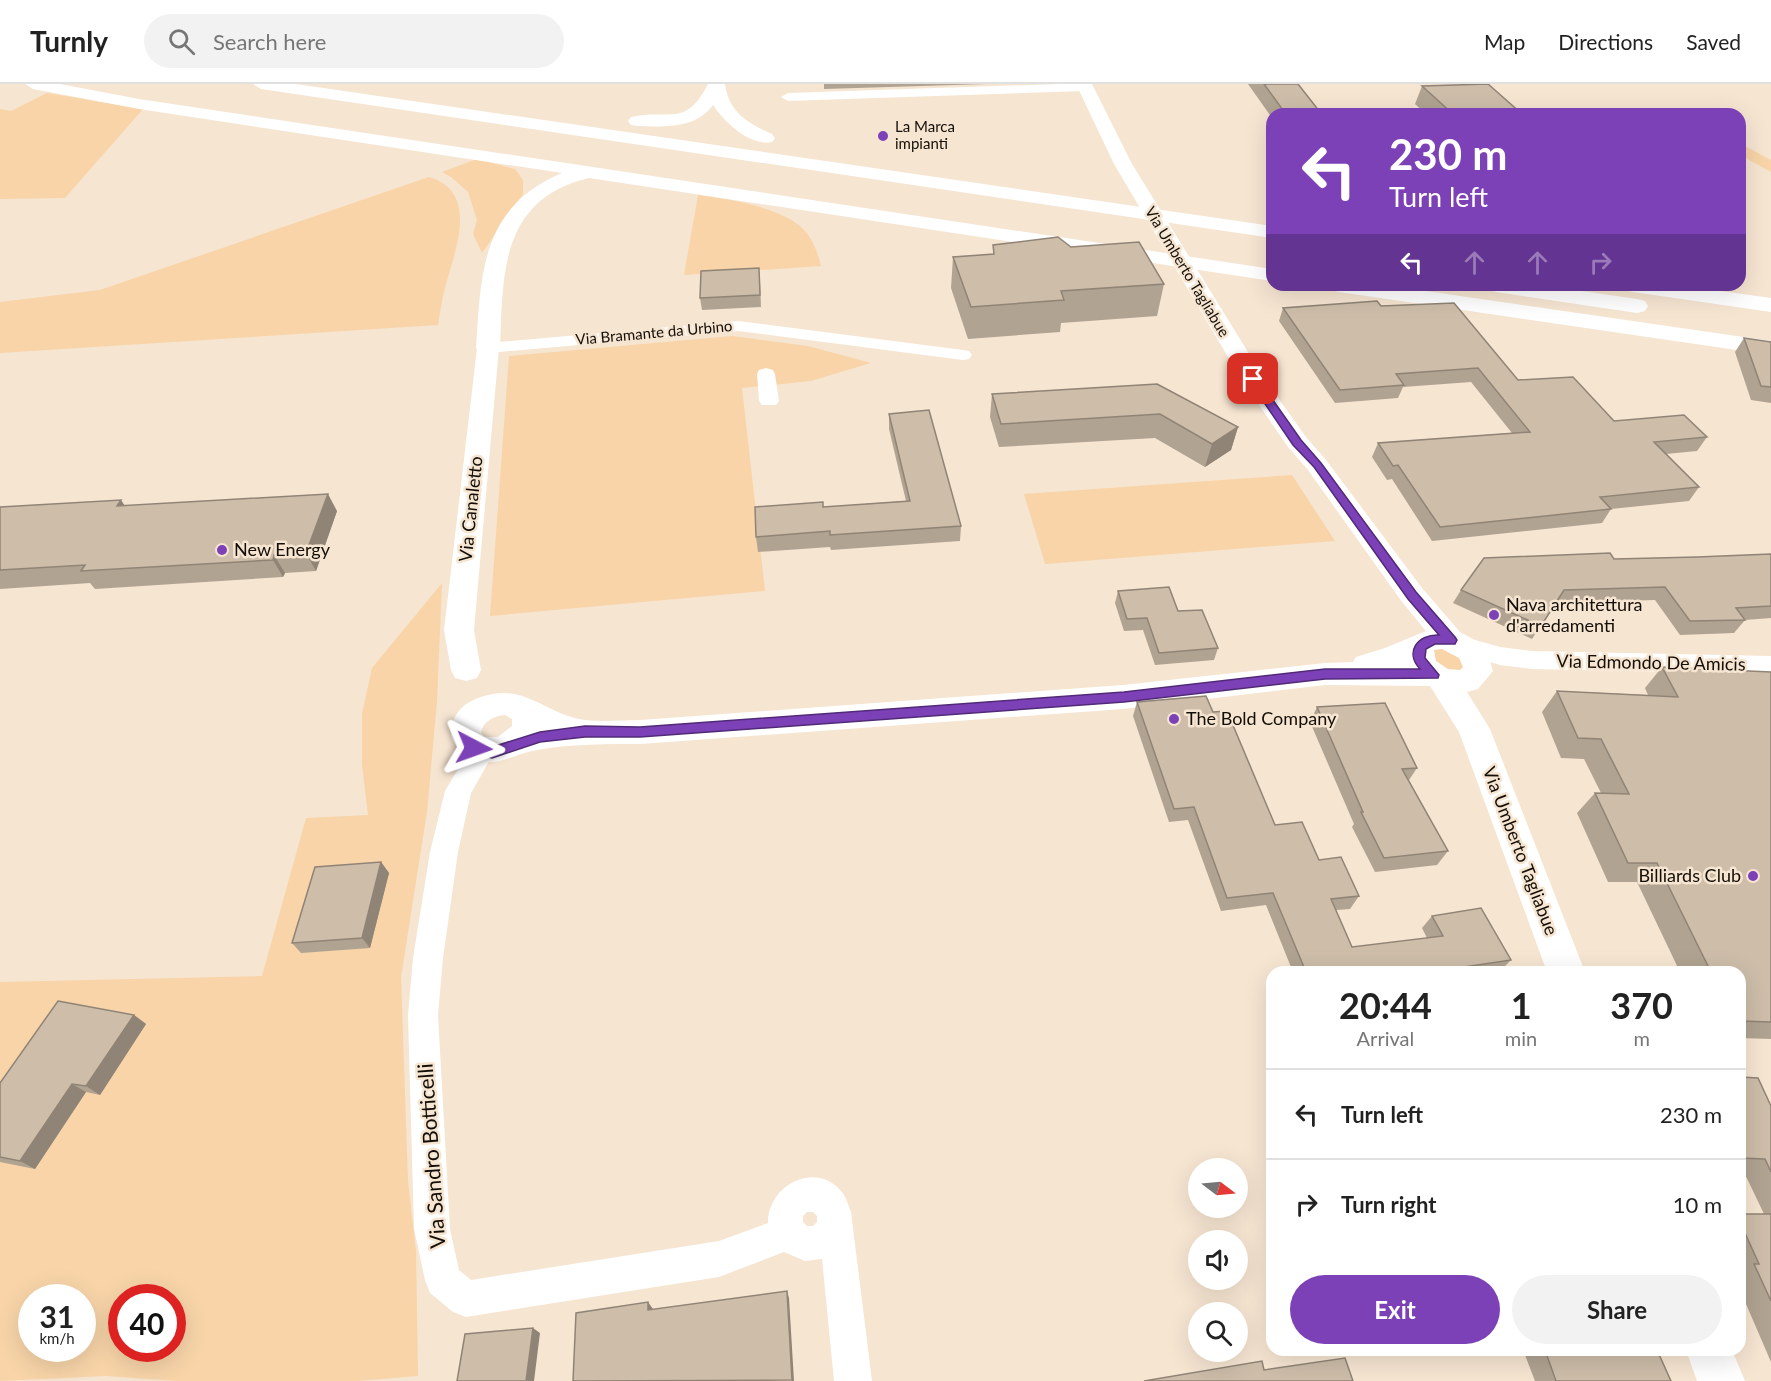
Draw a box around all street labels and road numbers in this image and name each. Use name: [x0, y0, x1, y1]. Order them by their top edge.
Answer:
street label: Via Umberto Tagliabue: [1142, 203, 1234, 340]
street label: Via Bramante da Urbino: [575, 316, 733, 348]
street label: Via Canaletto: [454, 455, 486, 563]
street label: Via Edmondo De Amicis: [1556, 649, 1746, 675]
street label: Via Umberto Tagliabue: [1479, 763, 1563, 938]
street label: Via Sandro Botticelli: [412, 1063, 449, 1249]

